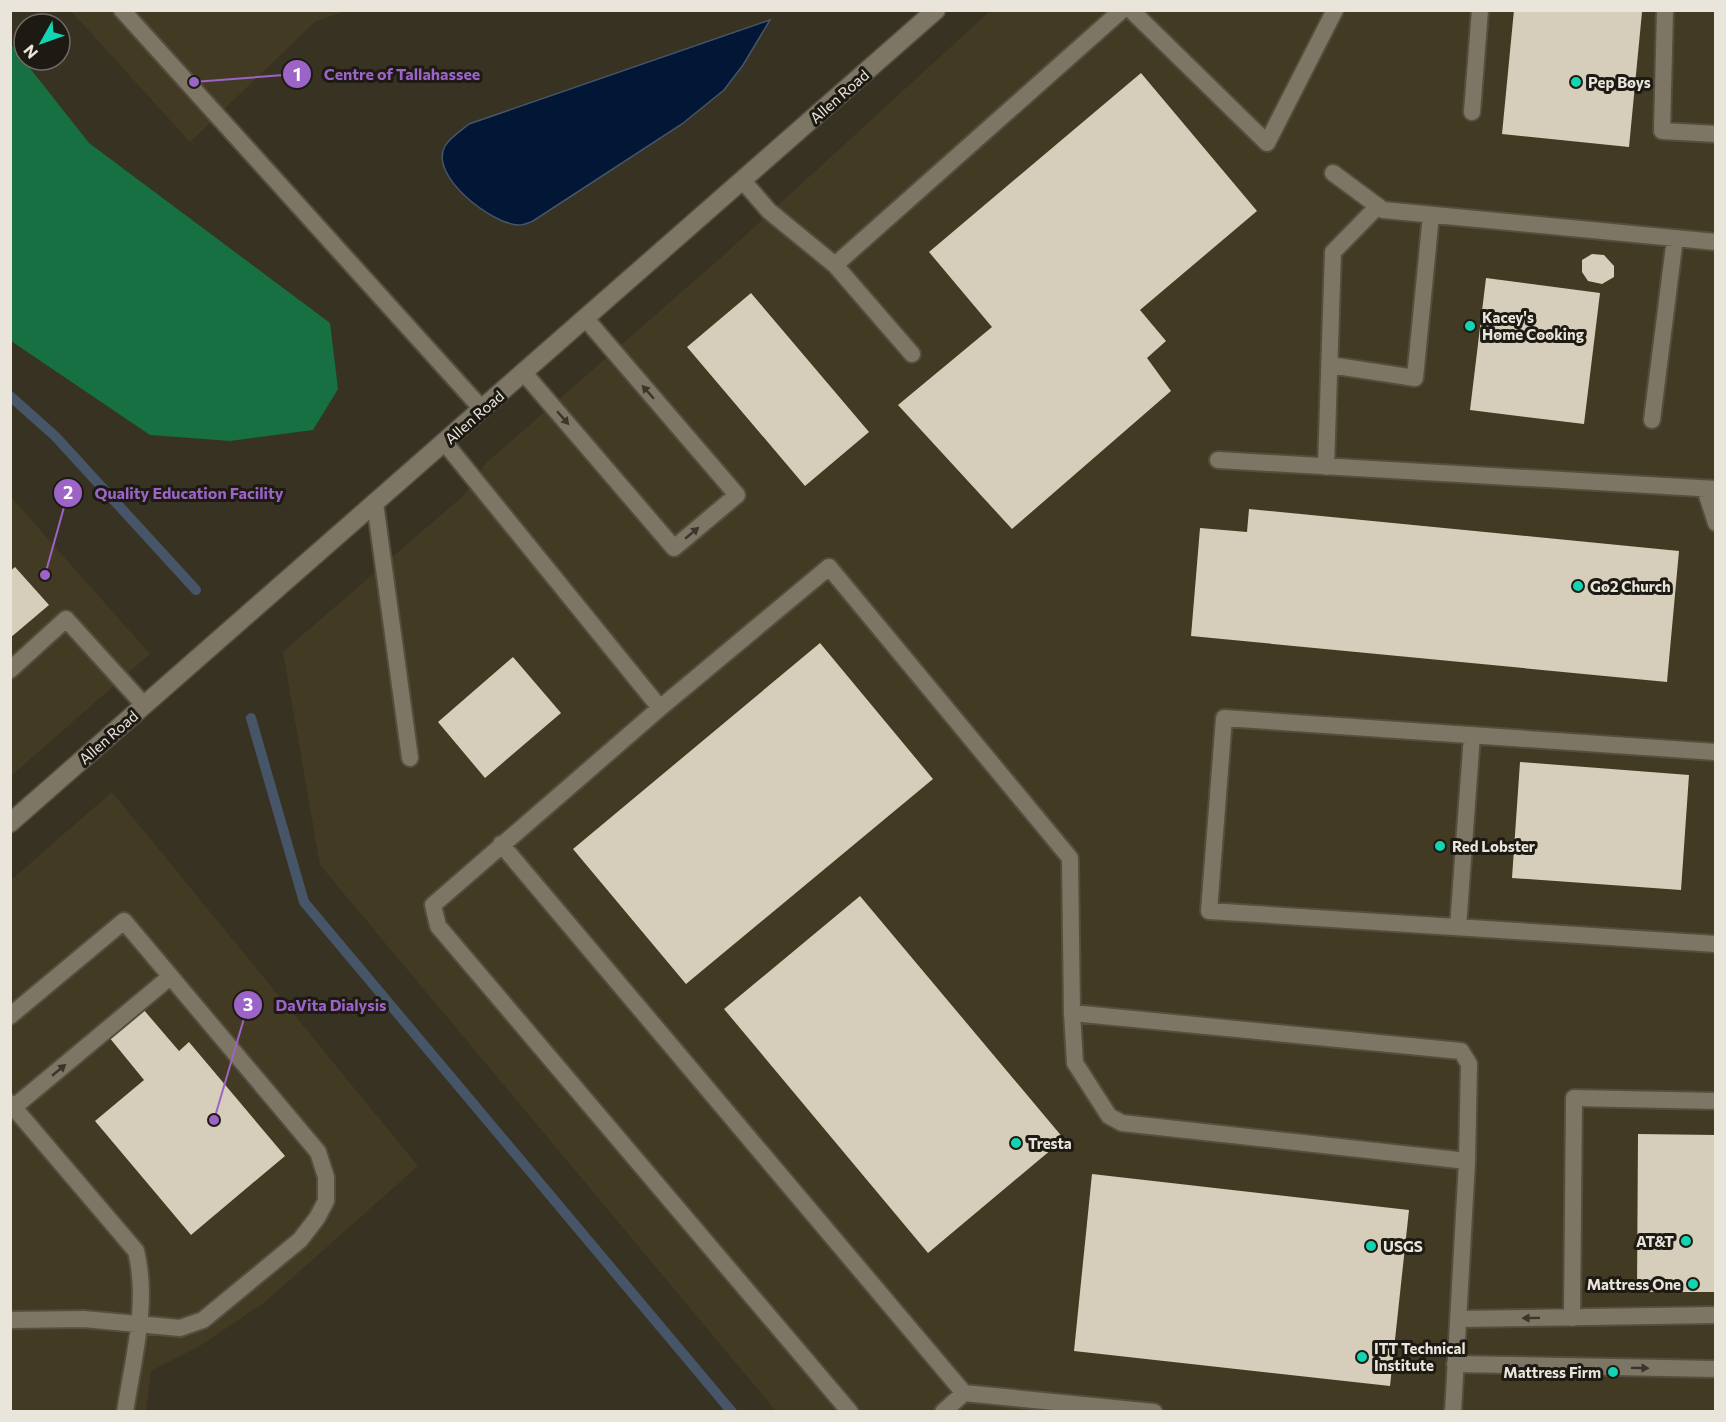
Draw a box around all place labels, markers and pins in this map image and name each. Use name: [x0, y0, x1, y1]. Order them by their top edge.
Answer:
callout: Centre of Tallahassee: [282, 57, 493, 91]
place label: Pep Boys: [1588, 73, 1651, 91]
marker: Pep Boys: [1569, 75, 1583, 89]
place label: Kacey's Home Cooking: [1482, 308, 1584, 343]
marker: Kacey's Home Cooking: [1463, 319, 1477, 333]
callout: Quality Education Facility: [53, 476, 296, 510]
place label: Go2 Church: [1590, 577, 1671, 595]
marker: Go2 Church: [1571, 579, 1585, 593]
place label: Red Lobster: [1452, 837, 1535, 855]
marker: Red Lobster: [1433, 839, 1447, 853]
callout: DaVita Dialysis: [233, 988, 399, 1022]
place label: Tresta: [1028, 1134, 1072, 1152]
marker: Tresta: [1009, 1136, 1023, 1150]
place label: AT&T: [1636, 1232, 1674, 1250]
marker: AT&T: [1679, 1234, 1693, 1248]
place label: USGS: [1383, 1237, 1423, 1255]
marker: USGS: [1364, 1239, 1378, 1253]
place label: Mattress One: [1587, 1275, 1681, 1293]
marker: Mattress One: [1686, 1277, 1700, 1291]
place label: ITT Technical Institute: [1374, 1339, 1465, 1374]
marker: ITT Technical Institute: [1355, 1350, 1369, 1364]
place label: Mattress Firm: [1503, 1363, 1601, 1381]
marker: Mattress Firm: [1606, 1365, 1620, 1379]

